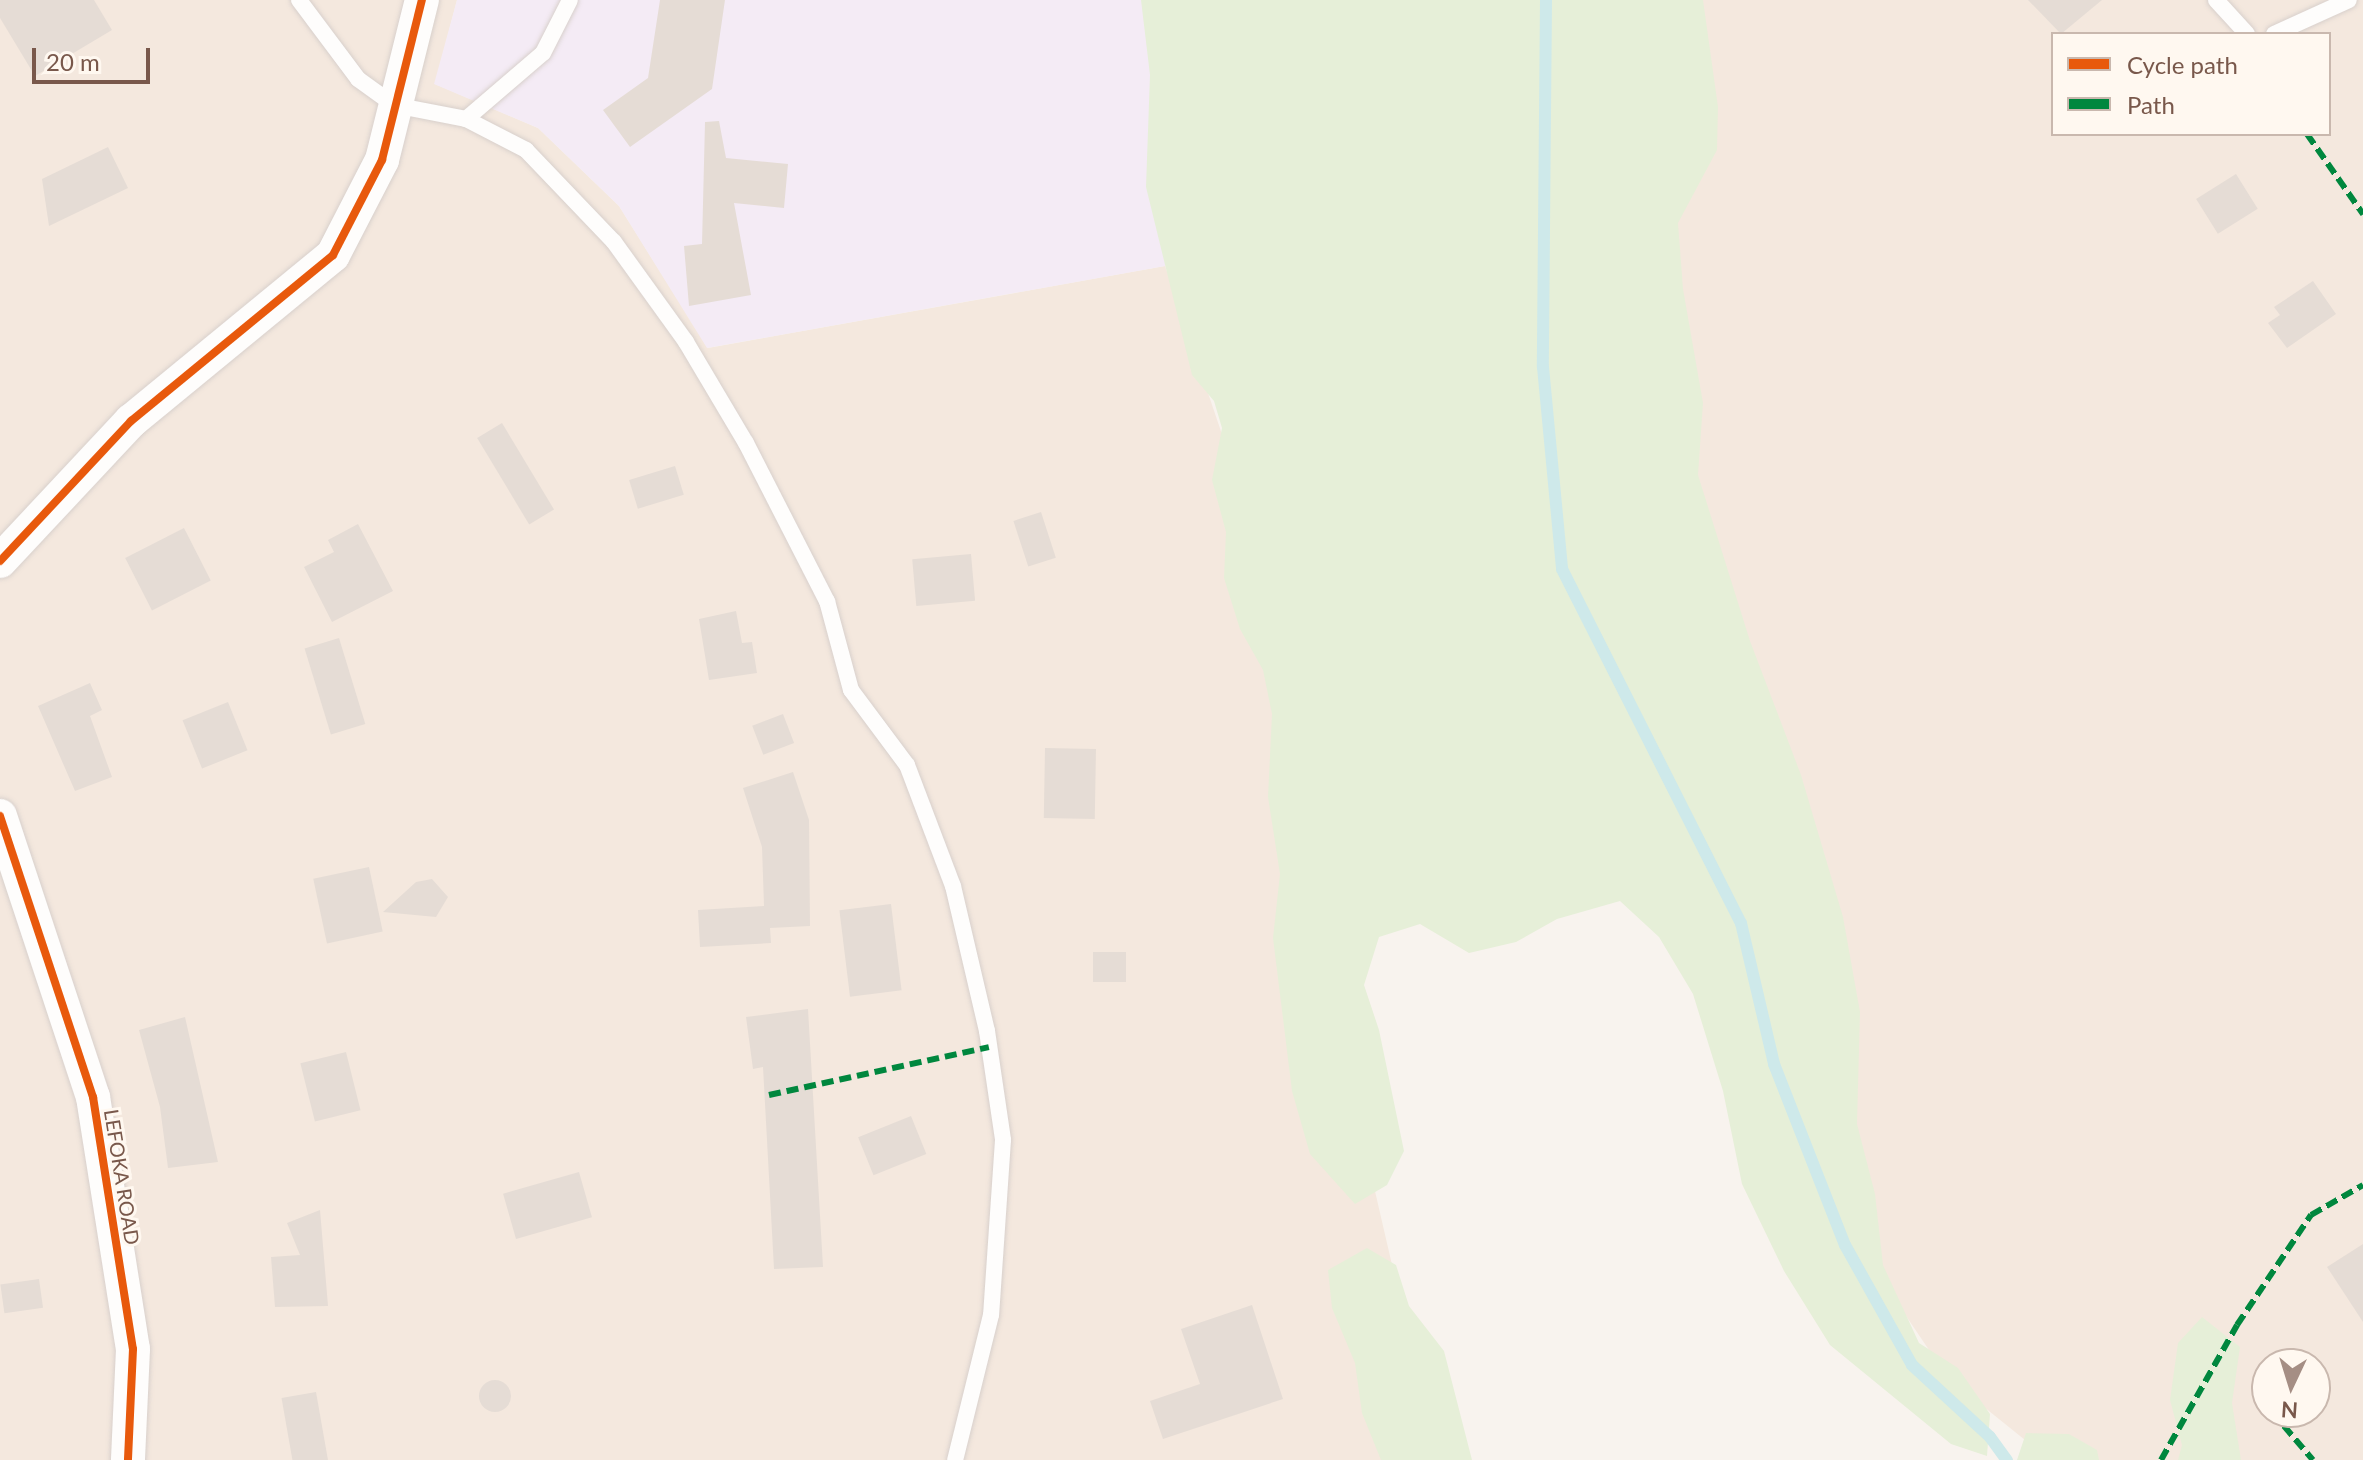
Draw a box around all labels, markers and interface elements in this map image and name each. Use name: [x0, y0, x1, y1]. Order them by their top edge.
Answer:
scale bar: [36, 32, 154, 82]
legend: [2051, 32, 2331, 136]
text: 20 m: [46, 47, 100, 76]
text: Cycle path: [2127, 50, 2238, 79]
text: Path: [2127, 90, 2175, 119]
street label: LEFOKA ROAD: [99, 1107, 145, 1247]
north arrow: [2251, 1348, 2331, 1428]
text: N: [2280, 1396, 2299, 1425]

